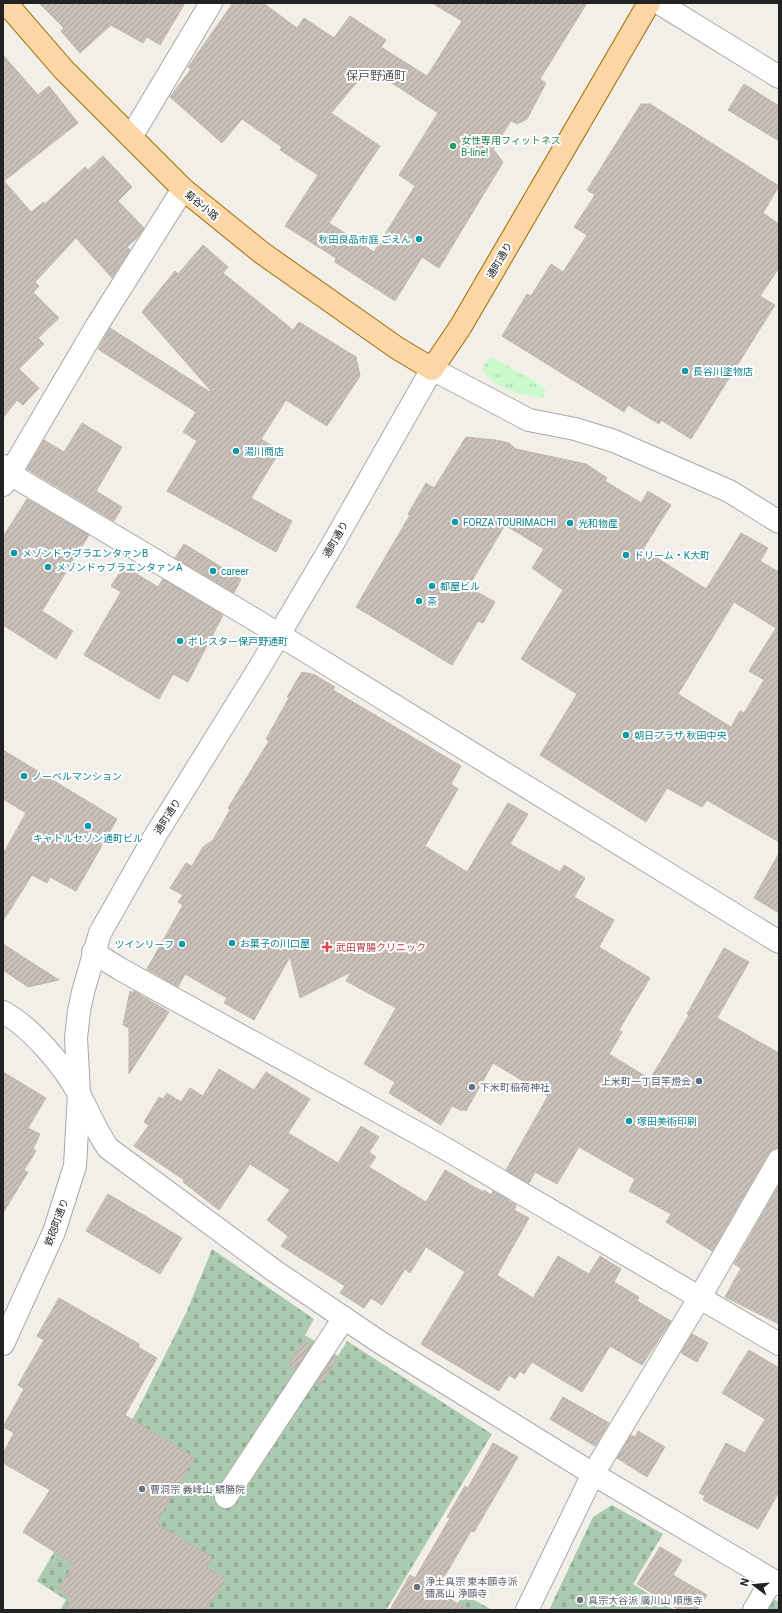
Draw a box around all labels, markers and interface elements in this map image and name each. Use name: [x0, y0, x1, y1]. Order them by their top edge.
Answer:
district label: 保戸野通町: [346, 69, 406, 83]
place label: 女性専用フィットネス B-line!: [461, 135, 561, 158]
marker: 女性専用フィットネス B-line!: [448, 141, 458, 151]
street label: 菊谷小路: [183, 189, 221, 222]
place label: 秋田良品市庭 ごえん: [319, 234, 411, 245]
marker: 秋田良品市庭 ごえん: [414, 234, 424, 244]
street label: 通町通り: [485, 240, 514, 280]
marker: 長谷川塗物店: [680, 366, 690, 376]
place label: 長谷川塗物店: [693, 366, 753, 377]
marker: 湯川商店: [231, 446, 241, 456]
place label: 湯川商店: [244, 446, 284, 457]
marker: FORZA TOURIMACHI: [450, 517, 460, 527]
place label: FORZA TOURIMACHI: [463, 517, 556, 528]
marker: 光和物産: [565, 518, 575, 528]
place label: 光和物産: [578, 518, 618, 529]
street label: 通町通り: [321, 519, 350, 559]
marker: メゾンドゥブラエンタァンB: [9, 548, 19, 558]
place label: メゾンドゥブラエンタァンB: [22, 548, 148, 559]
marker: ドリーム・K大町: [621, 550, 631, 560]
place label: ドリーム・K大町: [634, 550, 710, 561]
marker: メゾンドゥブラエンタァンA: [43, 562, 53, 572]
place label: メゾンドゥブラエンタァンA: [56, 562, 183, 573]
marker: career: [208, 566, 218, 576]
place label: career: [221, 566, 250, 577]
marker: 都屋ビル: [427, 581, 437, 591]
place label: 都屋ビル: [440, 581, 480, 592]
marker: 茶: [414, 596, 424, 606]
place label: 茶: [427, 596, 437, 607]
marker: ポレスター保戸野通町: [175, 636, 185, 646]
place label: ポレスター保戸野通町: [188, 636, 288, 647]
marker: 朝日プラザ 秋田中央: [621, 730, 631, 740]
place label: 朝日プラザ 秋田中央: [634, 730, 727, 741]
marker: ノーベルマンション: [19, 771, 29, 781]
place label: ノーベルマンション: [32, 771, 122, 782]
street label: 通町通り: [152, 796, 183, 836]
marker: キャトルセゾン通町ビル: [83, 821, 93, 831]
place label: キャトルセゾン通町ビル: [33, 833, 143, 844]
marker: お菓子の川口屋: [227, 938, 237, 948]
place label: お菓子の川口屋: [240, 938, 310, 949]
place label: ツインリーフ: [115, 939, 174, 950]
marker: ツインリーフ: [177, 939, 187, 949]
marker: 武田胃腸クリニック: [321, 941, 333, 953]
place label: 武田胃腸クリニック: [336, 942, 426, 953]
place label: 上米町一丁目竿燈会: [601, 1076, 691, 1087]
marker: 上米町一丁目竿燈会: [694, 1076, 704, 1086]
marker: 下米町稲荷神社: [467, 1082, 477, 1092]
place label: 下米町稲荷神社: [480, 1082, 550, 1093]
marker: 塚田美術印刷: [624, 1116, 634, 1126]
place label: 塚田美術印刷: [637, 1116, 697, 1127]
street label: 鉄砲町通り: [43, 1197, 70, 1248]
marker: 曹洞宗 義峰山 鱗勝院: [137, 1484, 147, 1494]
place label: 曹洞宗 義峰山 鱗勝院: [150, 1484, 245, 1495]
north arrow: [734, 1565, 774, 1605]
place label: 浄土真宗 東本願寺派 彌髙山 浄願寺: [425, 1576, 517, 1599]
text: N: [738, 1577, 752, 1588]
marker: 浄土真宗 東本願寺派 彌髙山 浄願寺: [412, 1582, 422, 1592]
marker: 真宗大谷派 廣川山 順應寺: [575, 1595, 585, 1605]
place label: 真宗大谷派 廣川山 順應寺: [588, 1595, 703, 1606]

